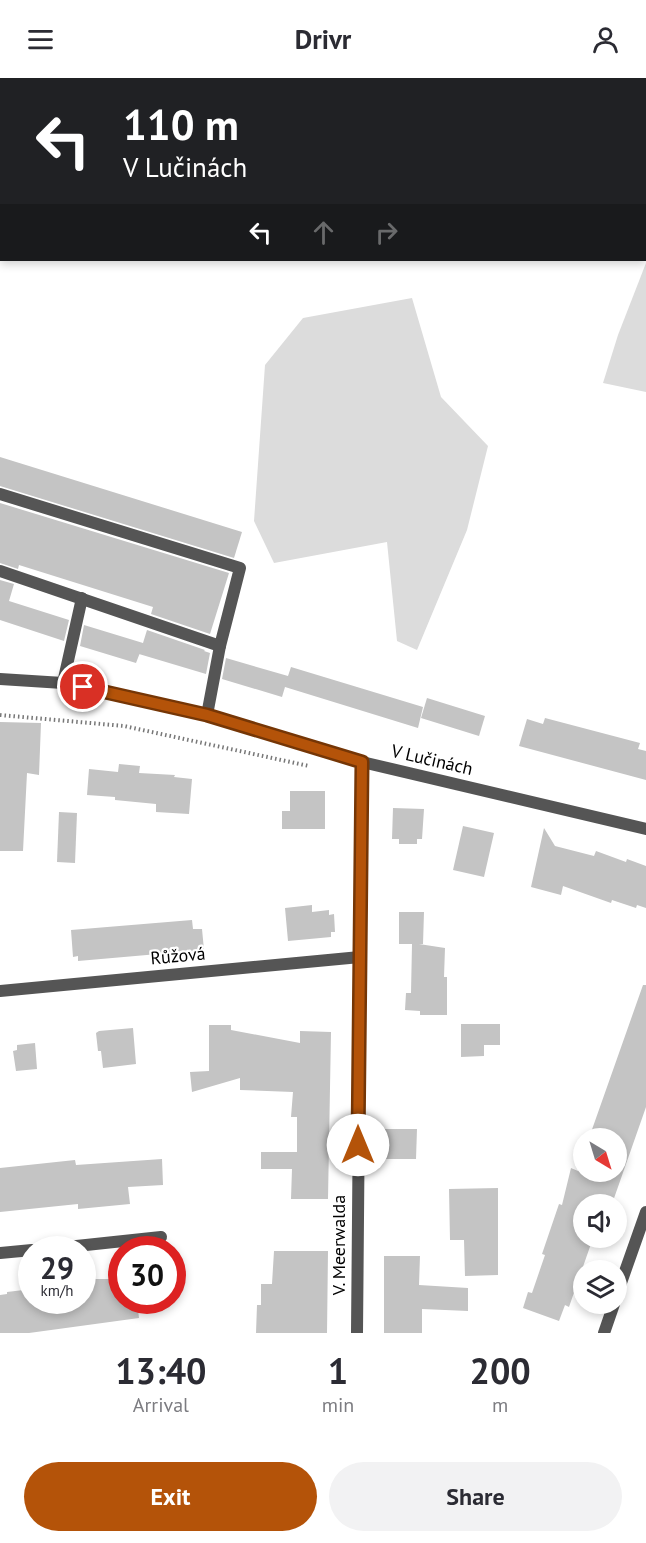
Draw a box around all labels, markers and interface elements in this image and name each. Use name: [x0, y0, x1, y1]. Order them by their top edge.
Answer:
text: Drivr: [295, 22, 351, 56]
icon: menu: [24, 23, 57, 56]
icon: person: [589, 23, 622, 56]
text: 110 m: [123, 97, 239, 152]
icon: left: [24, 102, 102, 180]
text: V Lučinách: [123, 150, 247, 184]
icon: left: [244, 216, 277, 249]
icon: ahead: [307, 216, 340, 249]
icon: right: [370, 216, 403, 249]
pin: [57, 661, 108, 712]
icon: arrive: [66, 670, 99, 703]
street label: V Lučinách: [388, 739, 475, 780]
street label: Růžová: [150, 942, 206, 969]
position arrow: [326, 1113, 390, 1177]
north arrow: [573, 1128, 627, 1182]
map controls: [573, 1128, 627, 1314]
button: sound: [573, 1194, 627, 1248]
street label: V. Meerwalda: [327, 1195, 350, 1296]
speed limit sign: 30: [108, 1236, 186, 1314]
text: 29: [40, 1248, 74, 1287]
button: layers: [573, 1260, 627, 1314]
text: km/h: [41, 1281, 73, 1300]
text: 13:40: [115, 1347, 207, 1394]
text: 1: [328, 1347, 348, 1394]
text: 200: [470, 1347, 531, 1394]
text: Arrival: [133, 1392, 189, 1418]
text: min: [322, 1392, 354, 1418]
text: m: [492, 1392, 508, 1418]
button: Exit: [24, 1462, 317, 1531]
button: Share: [329, 1462, 622, 1531]

